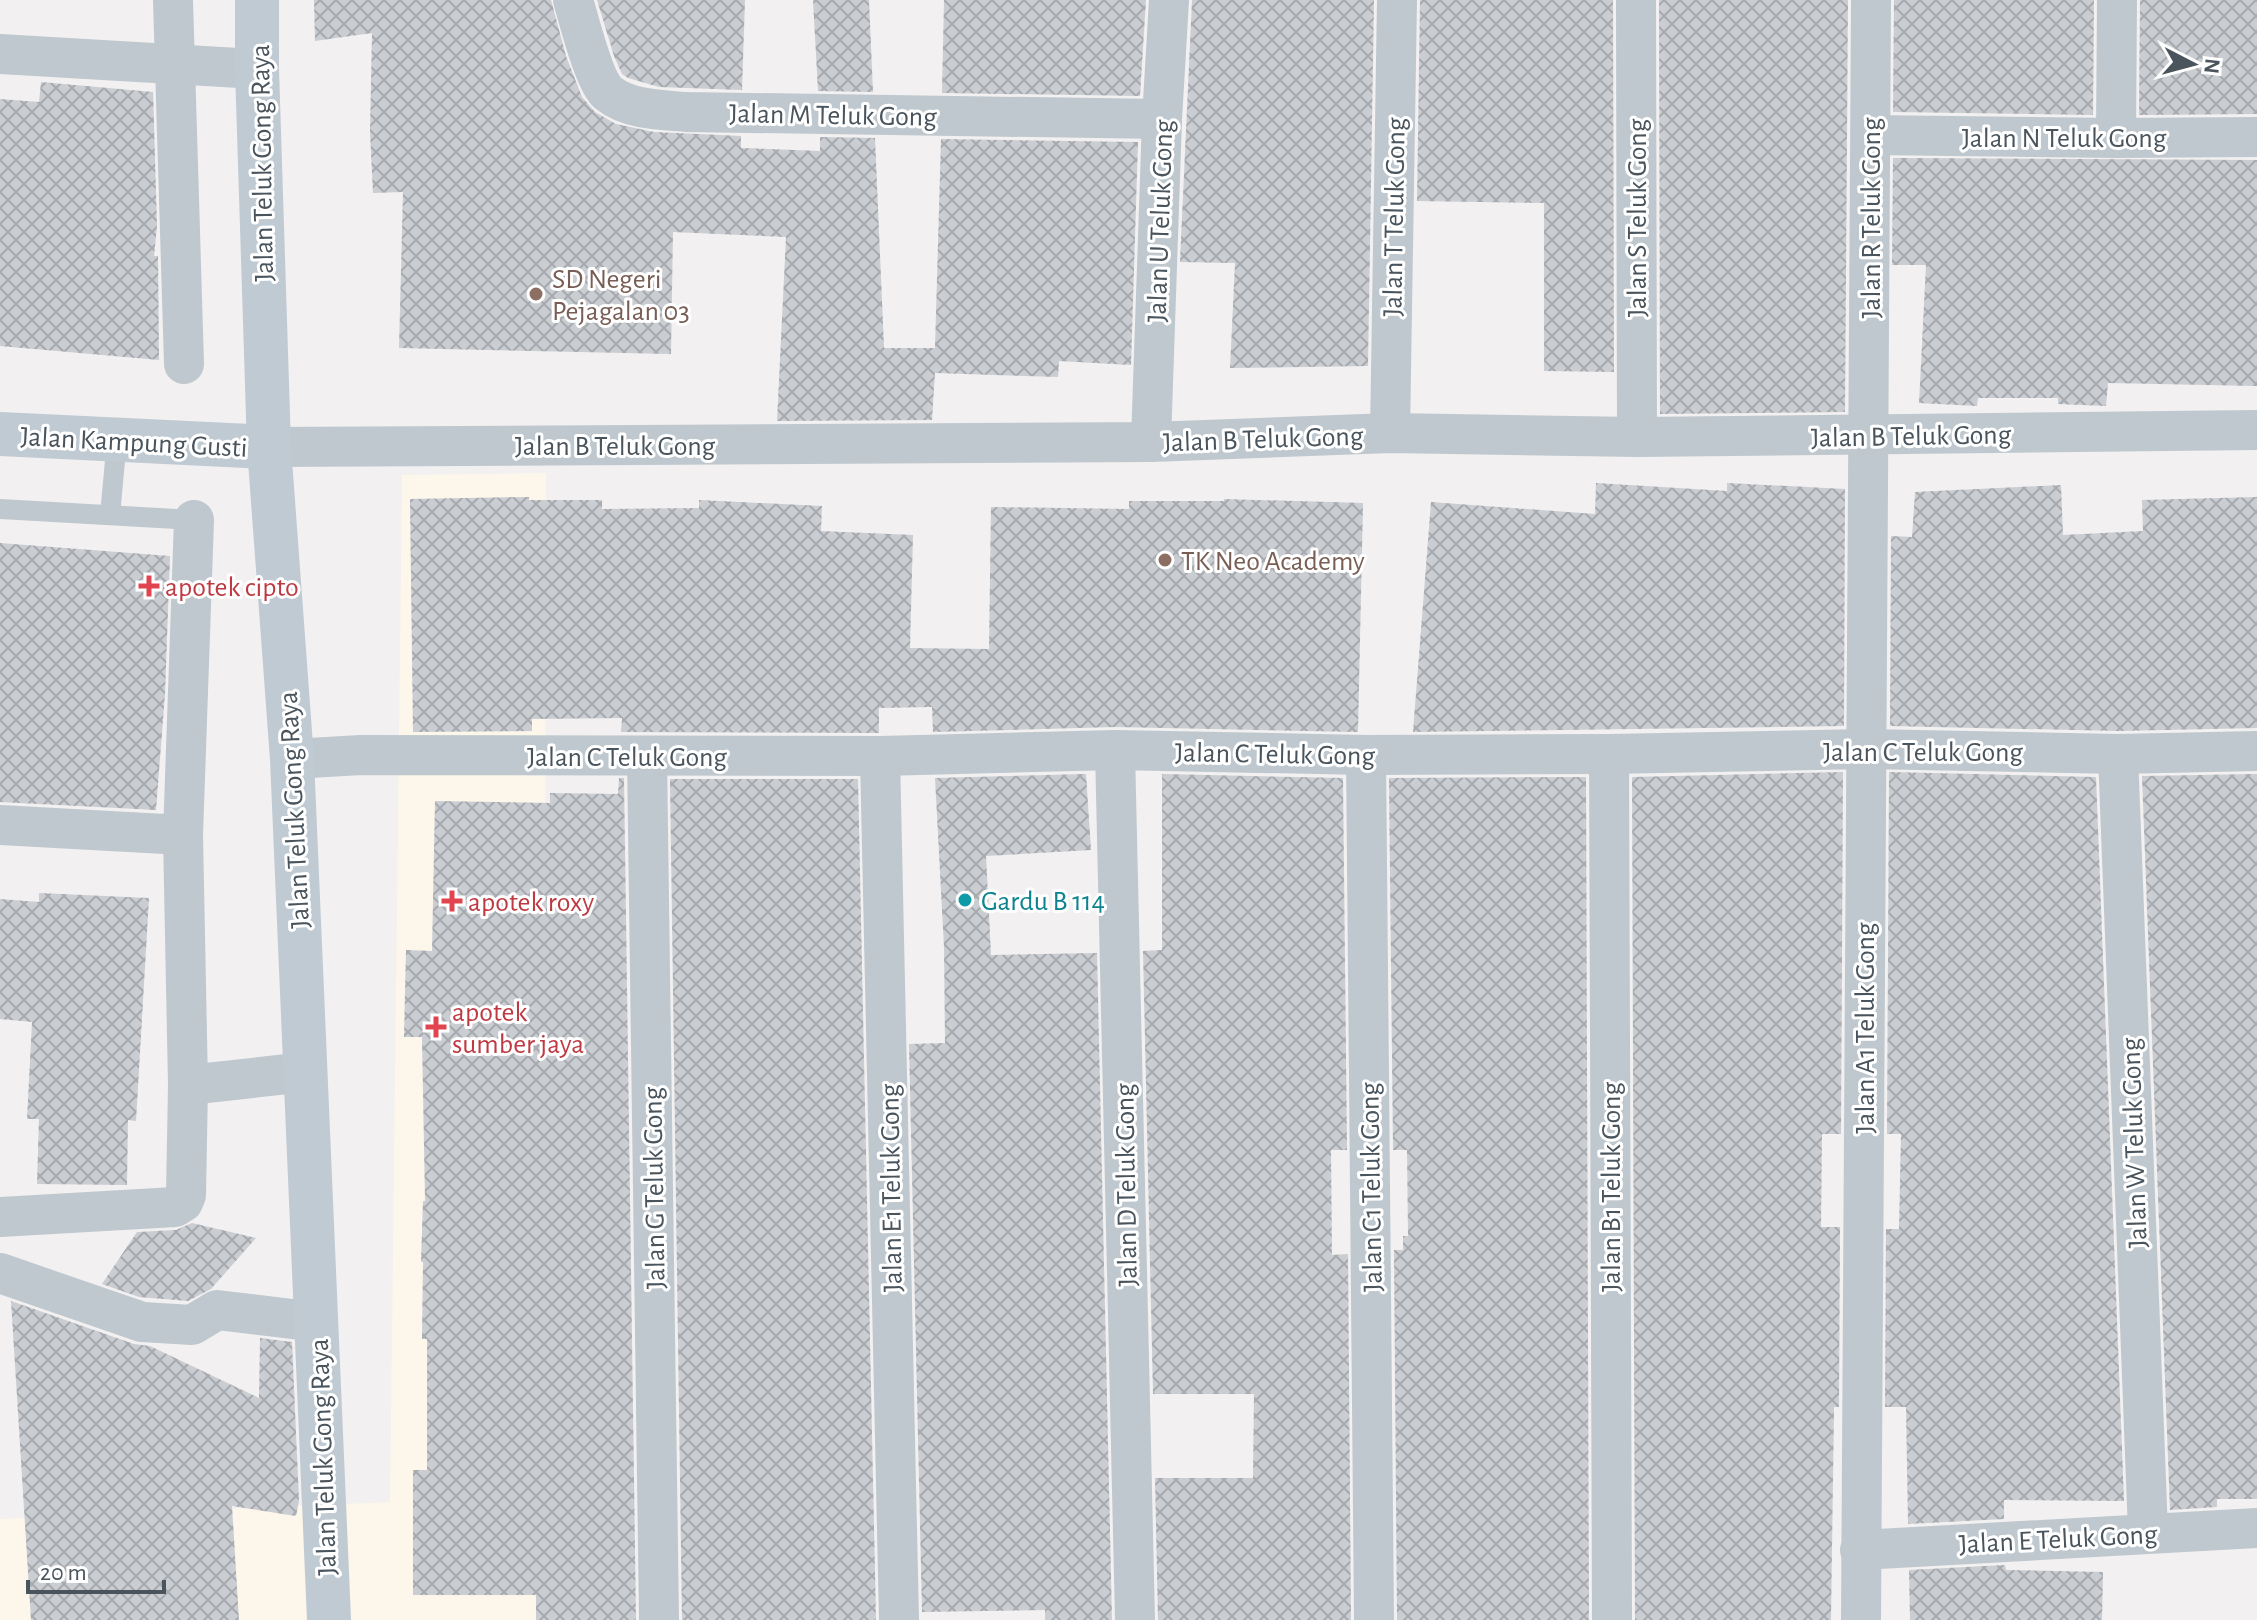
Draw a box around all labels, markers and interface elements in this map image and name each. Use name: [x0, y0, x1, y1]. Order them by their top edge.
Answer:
north arrow: [2153, 24, 2233, 104]
street label: Jalan Teluk Gong Raya: [247, 44, 279, 282]
text: N: [2200, 57, 2224, 75]
street label: Jalan M Teluk Gong: [729, 100, 937, 132]
street label: Jalan T Teluk Gong: [1379, 117, 1411, 317]
street label: Jalan R Teluk Gong: [1858, 117, 1886, 319]
street label: Jalan S Teluk Gong: [1624, 118, 1652, 317]
street label: Jalan U Teluk Gong: [1143, 119, 1179, 323]
street label: Jalan N Teluk Gong: [1962, 125, 2167, 153]
place label: SD Negeri Pejagalan 03: [552, 266, 690, 326]
marker: SD Negeri Pejagalan 03: [527, 285, 545, 303]
street label: Jalan B Teluk Gong: [1811, 421, 2012, 453]
street label: Jalan B Teluk Gong: [1162, 422, 1364, 457]
street label: Jalan Kampung Gusti: [20, 423, 248, 463]
street label: Jalan B Teluk Gong: [515, 433, 716, 461]
place label: TK Neo Academy: [1181, 548, 1365, 576]
marker: TK Neo Academy: [1156, 551, 1174, 569]
place label: apotek cipto: [165, 574, 299, 602]
marker: apotek cipto: [140, 577, 158, 595]
street label: Jalan Teluk Gong Raya: [275, 691, 315, 929]
street label: Jalan C Teluk Gong: [1175, 739, 1376, 771]
street label: Jalan C Teluk Gong: [1823, 739, 2023, 767]
street label: Jalan C Teluk Gong: [527, 744, 727, 772]
place label: Gardu B 114: [981, 888, 1105, 916]
place label: apotek roxy: [468, 889, 594, 917]
marker: Gardu B 114: [956, 891, 974, 909]
marker: apotek roxy: [443, 892, 461, 910]
street label: Jalan A1 Teluk Gong: [1852, 922, 1880, 1134]
place label: apotek sumber jaya: [452, 999, 584, 1059]
marker: apotek sumber jaya: [427, 1018, 445, 1036]
street label: Jalan W Teluk Gong: [2117, 1037, 2153, 1249]
street label: Jalan C1 Teluk Gong: [1356, 1082, 1388, 1292]
street label: Jalan B1 Teluk Gong: [1598, 1082, 1626, 1292]
street label: Jalan E1 Teluk Gong: [876, 1083, 908, 1292]
street label: Jalan D Teluk Gong: [1111, 1083, 1143, 1287]
street label: Jalan G Teluk Gong: [639, 1086, 671, 1289]
street label: Jalan Teluk Gong Raya: [306, 1338, 342, 1576]
street label: Jalan E Teluk Gong: [1958, 1521, 2159, 1559]
scale bar: [28, 1544, 164, 1594]
text: 20 m: [40, 1561, 87, 1585]

